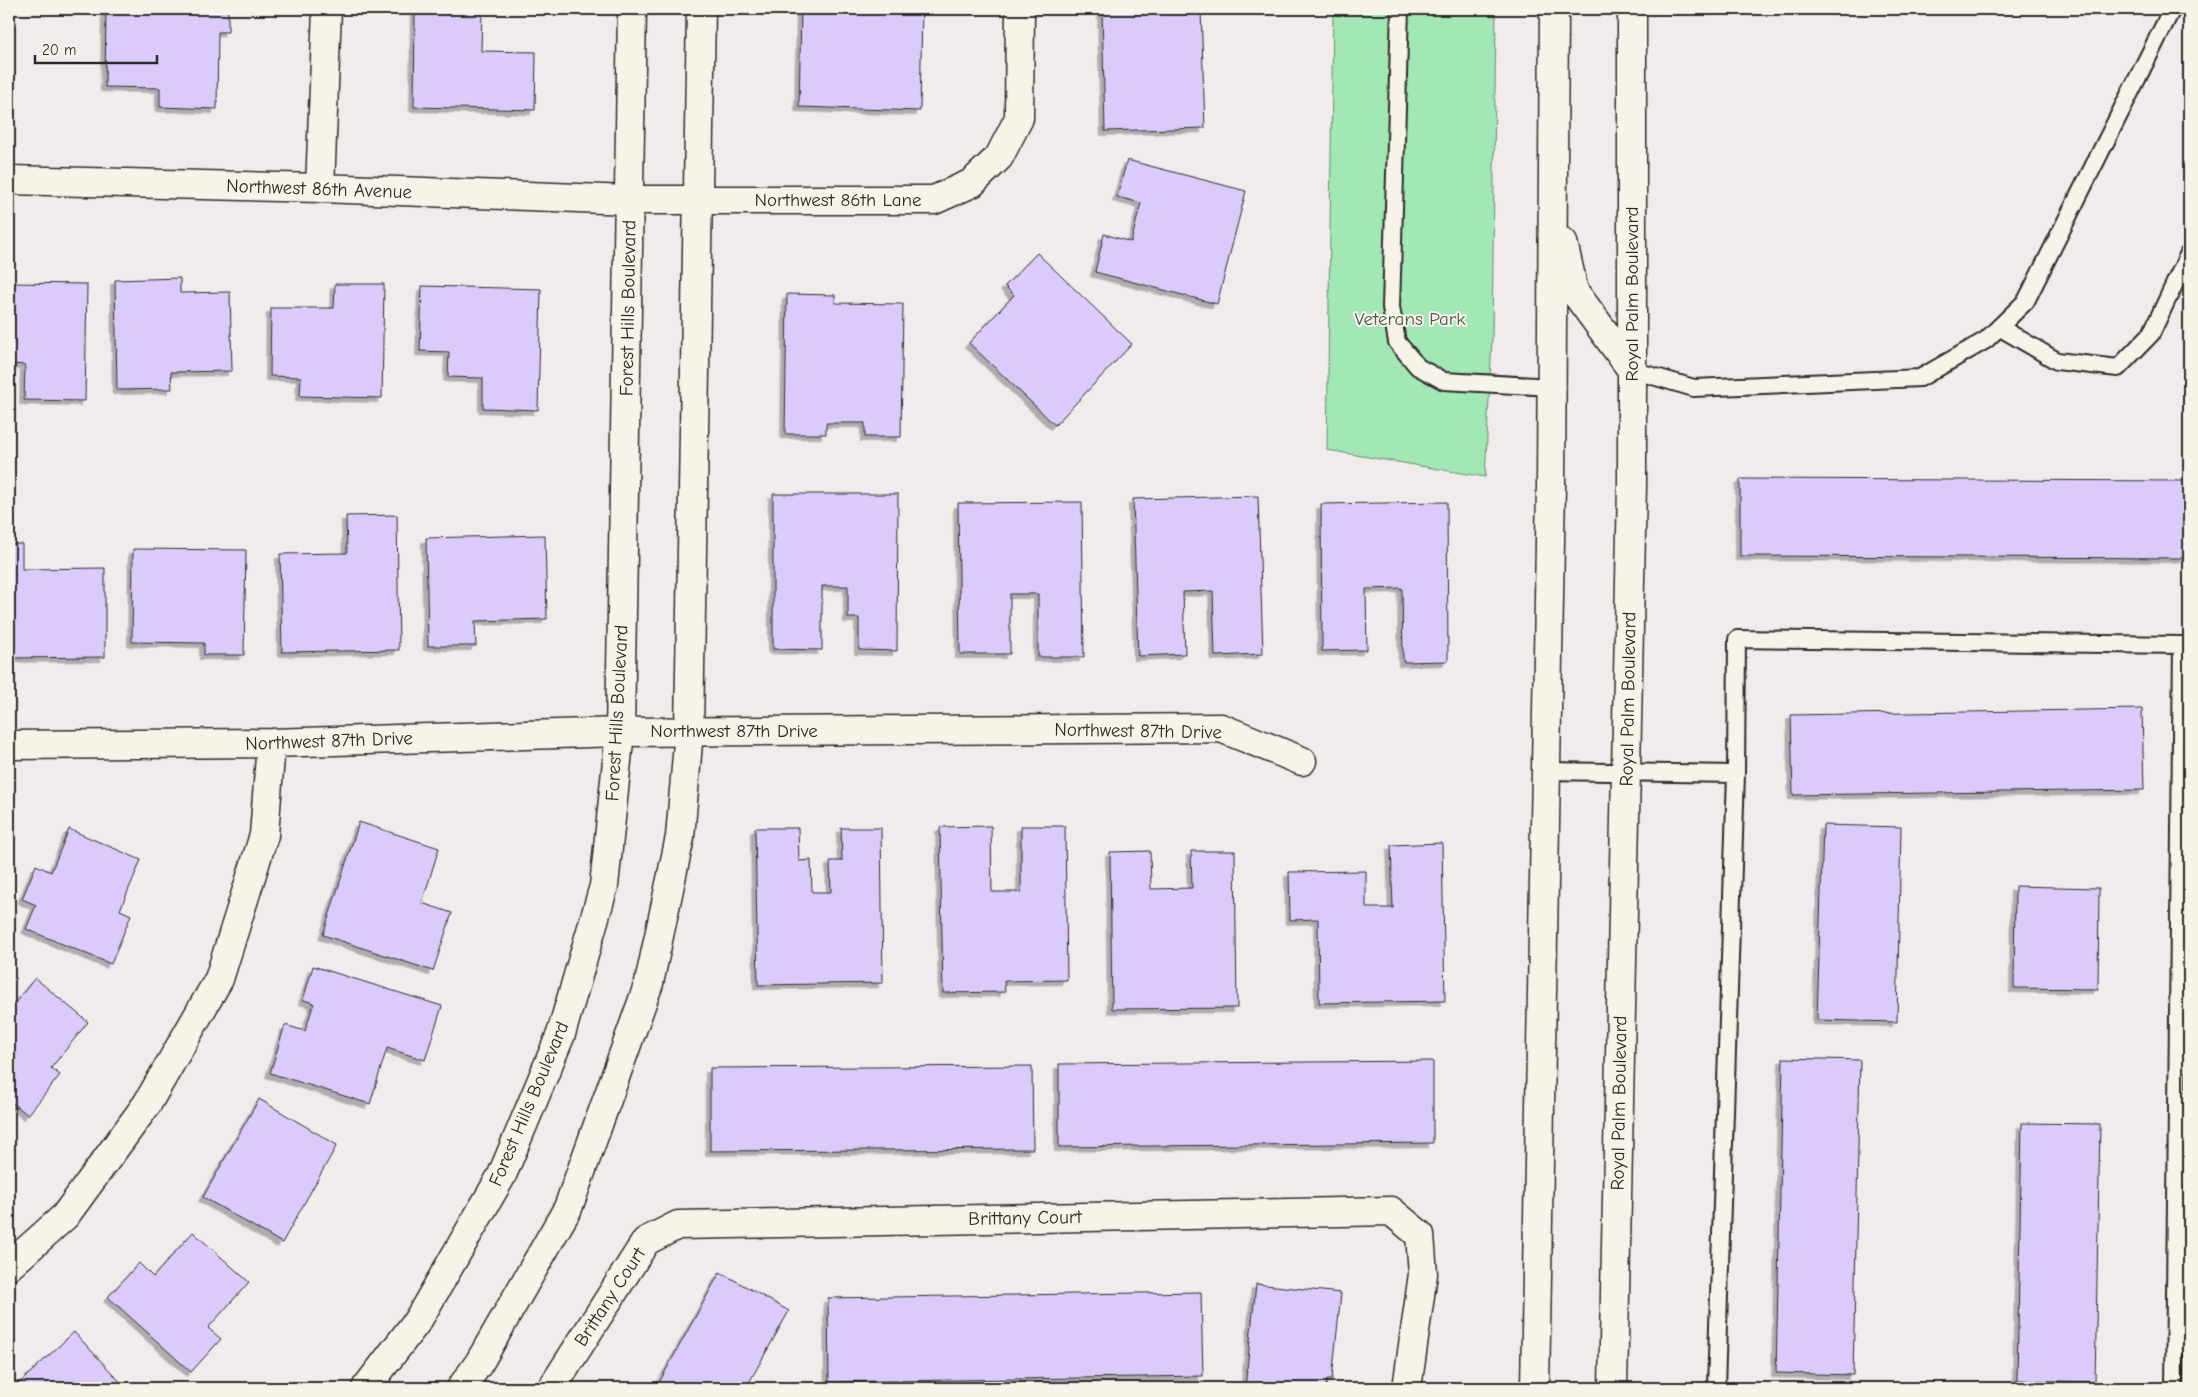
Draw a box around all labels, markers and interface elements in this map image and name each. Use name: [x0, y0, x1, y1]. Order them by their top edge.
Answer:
scale bar: [35, 32, 158, 64]
text: 20 m: [42, 41, 76, 59]
street label: Northwest 86th Avenue: [226, 175, 412, 203]
street label: Northwest 86th Lane: [755, 189, 922, 211]
street label: Royal Palm Boulevard: [1621, 206, 1643, 382]
street label: Forest Hills Boulevard: [615, 220, 641, 396]
park label: Veterans Park: [1354, 308, 1466, 330]
street label: Royal Palm Boulevard: [1615, 611, 1641, 787]
street label: Forest Hills Boulevard: [601, 624, 633, 802]
street label: Northwest 87th Drive: [1054, 719, 1222, 743]
street label: Northwest 87th Drive: [650, 720, 818, 742]
street label: Northwest 87th Drive: [245, 727, 413, 755]
street label: Royal Palm Boulevard: [1606, 1015, 1632, 1191]
street label: Forest Hills Boulevard: [484, 1018, 574, 1190]
street label: Brittany Court: [968, 1206, 1082, 1230]
street label: Brittany Court: [570, 1243, 650, 1351]

